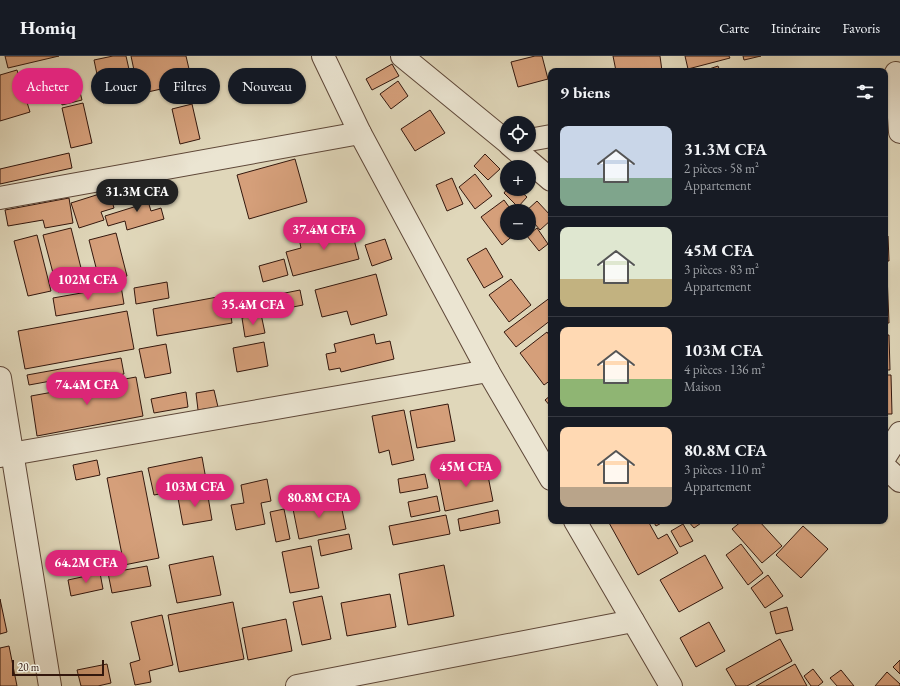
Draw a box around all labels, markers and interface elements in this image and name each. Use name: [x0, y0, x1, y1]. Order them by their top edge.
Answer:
text: Homiq: [20, 15, 76, 40]
text: Carte: [719, 19, 749, 37]
text: Itinéraire: [771, 19, 821, 37]
text: Favoris: [843, 19, 880, 37]
chip: Acheter: [12, 68, 83, 104]
chip: Louer: [91, 68, 151, 104]
chip: Filtres: [159, 68, 220, 104]
chip: Nouveau: [228, 68, 306, 104]
text: 9 biens: [560, 81, 610, 103]
icon: filters: [854, 81, 876, 103]
map controls: [500, 116, 536, 240]
button: locate: [500, 116, 536, 152]
text: 31.3M CFA: [684, 138, 767, 160]
icon: home: [592, 142, 640, 190]
button: +: [500, 160, 536, 196]
text: 2 pièces · 58 m²: [684, 160, 759, 177]
text: Appartement: [684, 177, 751, 194]
pin: 31.3M CFA: [91, 179, 183, 213]
text: 31.3M CFA: [105, 183, 169, 200]
button: −: [500, 204, 536, 240]
pin: 37.4M CFA: [278, 217, 370, 251]
text: 37.4M CFA: [292, 221, 356, 238]
text: 45M CFA: [684, 239, 754, 261]
icon: home: [592, 243, 640, 291]
text: 3 pièces · 83 m²: [684, 261, 759, 278]
pin: 102M CFA: [47, 267, 129, 301]
text: 102M CFA: [58, 271, 118, 288]
text: Appartement: [684, 278, 751, 295]
pin: 35.4M CFA: [207, 292, 299, 326]
text: 35.4M CFA: [221, 296, 285, 313]
text: 103M CFA: [684, 339, 763, 361]
icon: home: [592, 343, 640, 391]
text: 4 pièces · 136 m²: [684, 361, 765, 378]
pin: 74.4M CFA: [41, 372, 133, 406]
text: 74.4M CFA: [55, 376, 119, 393]
text: Maison: [684, 378, 721, 395]
text: 80.8M CFA: [684, 439, 767, 461]
icon: home: [592, 443, 640, 491]
pin: 45M CFA: [429, 454, 503, 488]
text: 45M CFA: [439, 458, 493, 475]
text: 3 pièces · 110 m²: [684, 461, 765, 478]
pin: 103M CFA: [154, 474, 236, 508]
text: 103M CFA: [165, 478, 225, 495]
text: Appartement: [684, 478, 751, 495]
pin: 80.8M CFA: [273, 485, 365, 519]
text: 80.8M CFA: [287, 489, 351, 506]
pin: 64.2M CFA: [40, 550, 132, 584]
text: 64.2M CFA: [54, 554, 118, 571]
scale bar: [12, 658, 104, 677]
text: 20 m: [18, 660, 39, 674]

